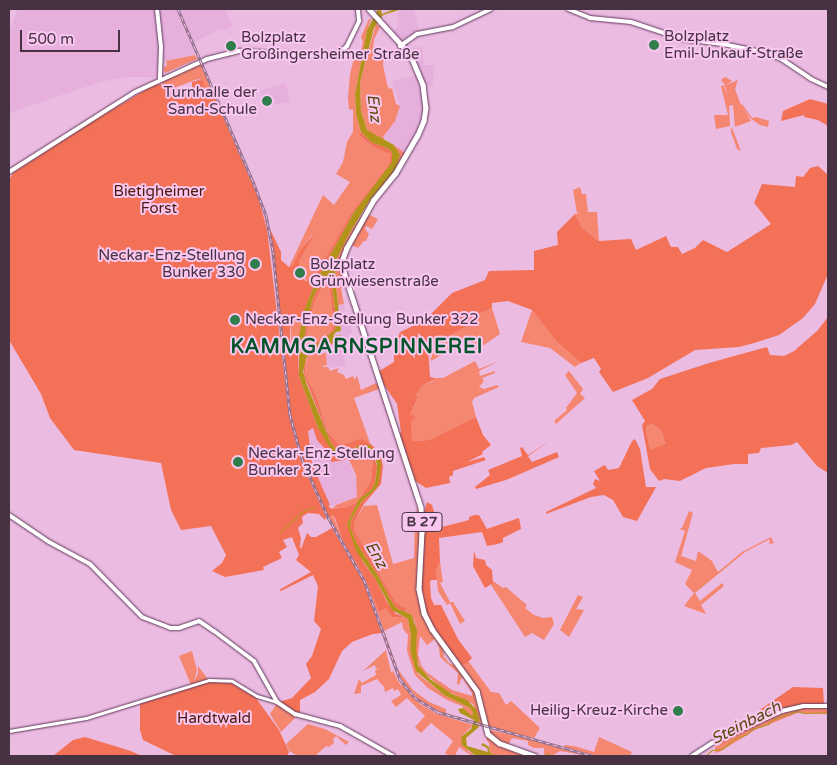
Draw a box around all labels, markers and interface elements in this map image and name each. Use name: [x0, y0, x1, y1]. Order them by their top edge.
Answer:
scale bar: [22, 20, 122, 52]
place label: Bolzplatz Emil-Unkauf-Straße: [664, 27, 803, 62]
place label: Bolzplatz Großingersheimer Straße: [241, 28, 420, 63]
text: 500 m: [28, 30, 74, 48]
marker: Bolzplatz Emil-Unkauf-Straße: [648, 39, 660, 51]
marker: Bolzplatz Großingersheimer Straße: [225, 40, 237, 52]
place label: Turnhalle der Sand-Schule: [164, 83, 257, 118]
water label: Enz: [363, 93, 385, 123]
marker: Turnhalle der Sand-Schule: [261, 95, 273, 107]
park label: Bietigheimer Forst: [114, 182, 204, 217]
place label: Neckar-Enz-Stellung Bunker 330: [98, 246, 245, 281]
place label: Bolzplatz Grünwiesenstraße: [310, 255, 439, 290]
marker: Neckar-Enz-Stellung Bunker 330: [249, 258, 261, 270]
marker: Bolzplatz Grünwiesenstraße: [294, 267, 306, 279]
place label: Neckar-Enz-Stellung Bunker 322: [245, 311, 479, 329]
marker: Neckar-Enz-Stellung Bunker 322: [229, 314, 241, 326]
district label: KAMMGARNSPINNEREI: [228, 335, 486, 359]
place label: Neckar-Enz-Stellung Bunker 321: [248, 444, 395, 479]
marker: Neckar-Enz-Stellung Bunker 321: [232, 456, 244, 468]
road number: B 27: [401, 511, 443, 534]
water label: Enz: [361, 538, 391, 572]
water label: Steinbach: [708, 697, 784, 749]
place label: Heilig-Kreuz-Kirche: [530, 702, 668, 720]
marker: Heilig-Kreuz-Kirche: [672, 705, 684, 717]
park label: Hardtwald: [177, 710, 251, 728]

